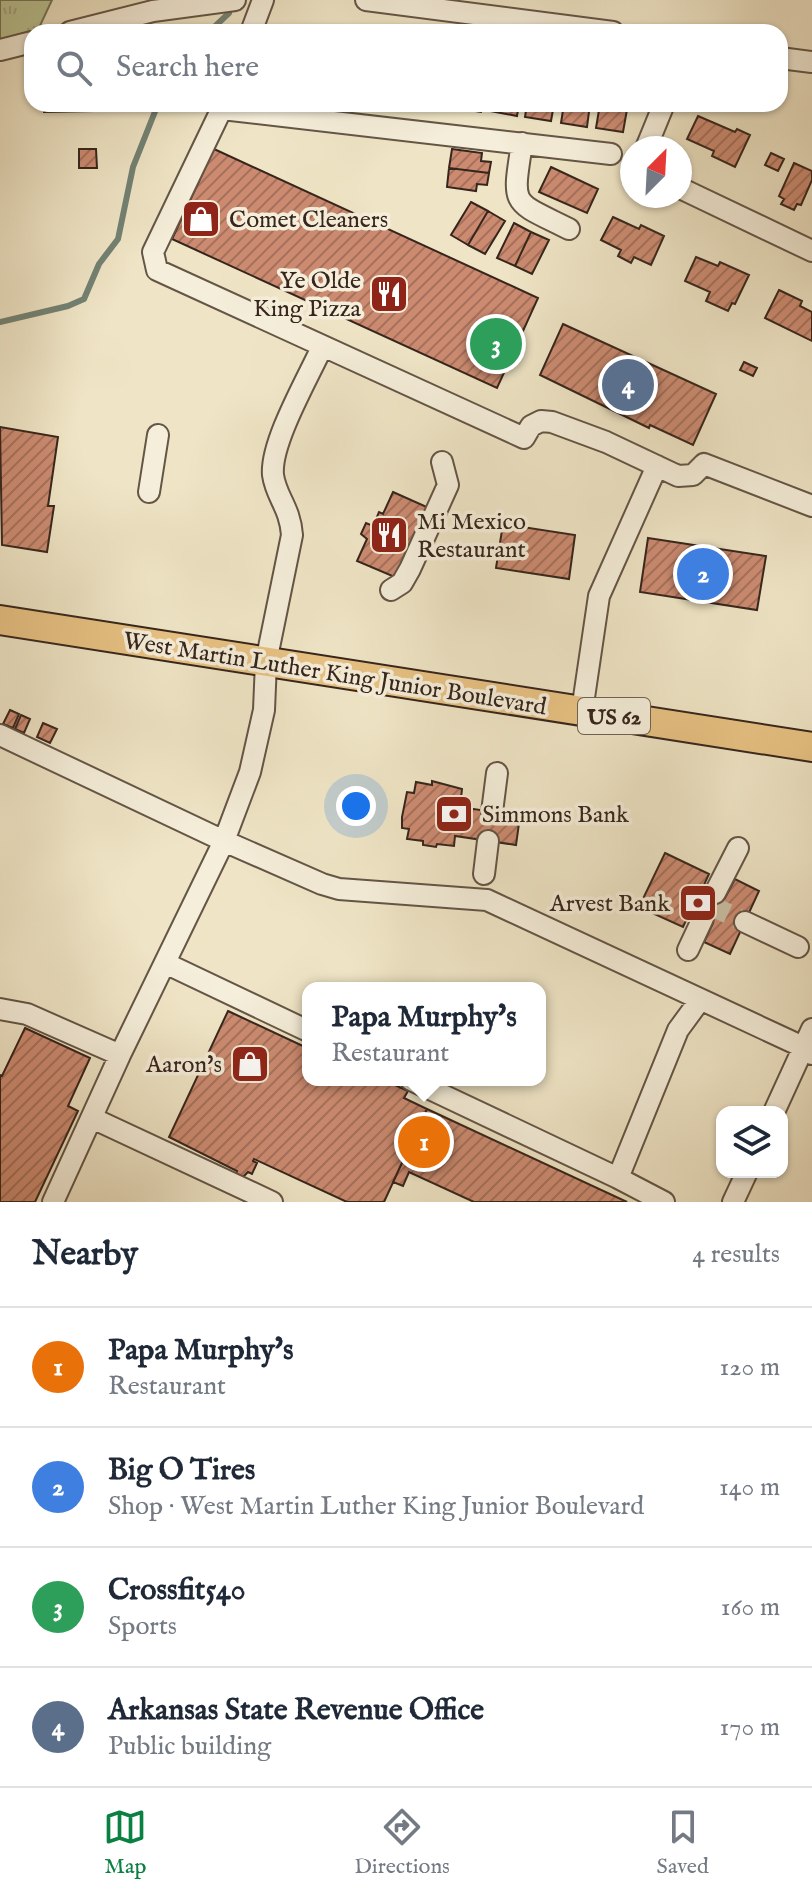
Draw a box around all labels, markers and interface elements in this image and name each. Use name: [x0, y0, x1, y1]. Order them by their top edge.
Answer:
search box: [24, 24, 788, 112]
icon: search: [52, 46, 96, 90]
text: Search here: [116, 49, 259, 87]
north arrow: [620, 136, 692, 208]
shop icon: Comet Cleaners: [180, 198, 222, 240]
place label: Comet Cleaners: [229, 205, 388, 236]
place label: Ye Olde King Pizza: [253, 266, 362, 325]
restaurant icon: Ye Olde King Pizza: [368, 273, 410, 315]
pin: 3: [470, 314, 522, 374]
pin: 4: [602, 355, 654, 415]
place label: Mi Mexico Restaurant: [417, 507, 526, 566]
restaurant icon: Mi Mexico Restaurant: [368, 514, 410, 556]
pin: 2: [677, 544, 729, 604]
street label: West Martin Luther King Junior Boulevard: [121, 626, 549, 723]
road number: US 62: [578, 698, 650, 734]
your location: [336, 786, 376, 826]
bank icon: Simmons Bank: [433, 793, 475, 835]
place label: Simmons Bank: [482, 800, 629, 831]
bank icon: Arvest Bank: [677, 882, 719, 924]
place label: Arvest Bank: [549, 889, 670, 920]
popup: [302, 982, 546, 1086]
text: Papa Murphy's: [331, 999, 517, 1037]
text: Restaurant: [331, 1037, 449, 1070]
shop icon: Aaron's: [229, 1043, 271, 1085]
place label: Aaron's: [145, 1050, 222, 1081]
map controls: [716, 1106, 788, 1178]
button: layers: [716, 1106, 788, 1178]
pin: 1: [398, 1112, 450, 1172]
text: Nearby: [32, 1233, 138, 1276]
text: 4 results: [692, 1238, 780, 1271]
text: Papa Murphy's: [108, 1332, 293, 1370]
text: 1: [53, 1351, 63, 1384]
text: 120 m: [720, 1351, 780, 1384]
text: Restaurant: [108, 1370, 226, 1403]
text: Big O Tires: [108, 1452, 255, 1490]
text: 2: [52, 1471, 64, 1504]
text: 140 m: [719, 1471, 780, 1504]
text: Shop · West Martin Luther King Junior Boulevard: [108, 1490, 644, 1523]
text: Crossfit540: [108, 1572, 246, 1610]
text: 3: [53, 1591, 63, 1624]
text: 160 m: [721, 1591, 780, 1624]
text: Sports: [108, 1610, 177, 1643]
text: Arkansas State Revenue Office: [108, 1692, 484, 1730]
text: 4: [52, 1711, 64, 1744]
text: 170 m: [720, 1711, 780, 1744]
text: Public building: [108, 1730, 271, 1763]
tab: Map: [103, 1805, 147, 1881]
tab: Directions: [354, 1805, 450, 1881]
tab: Saved: [657, 1805, 709, 1881]

